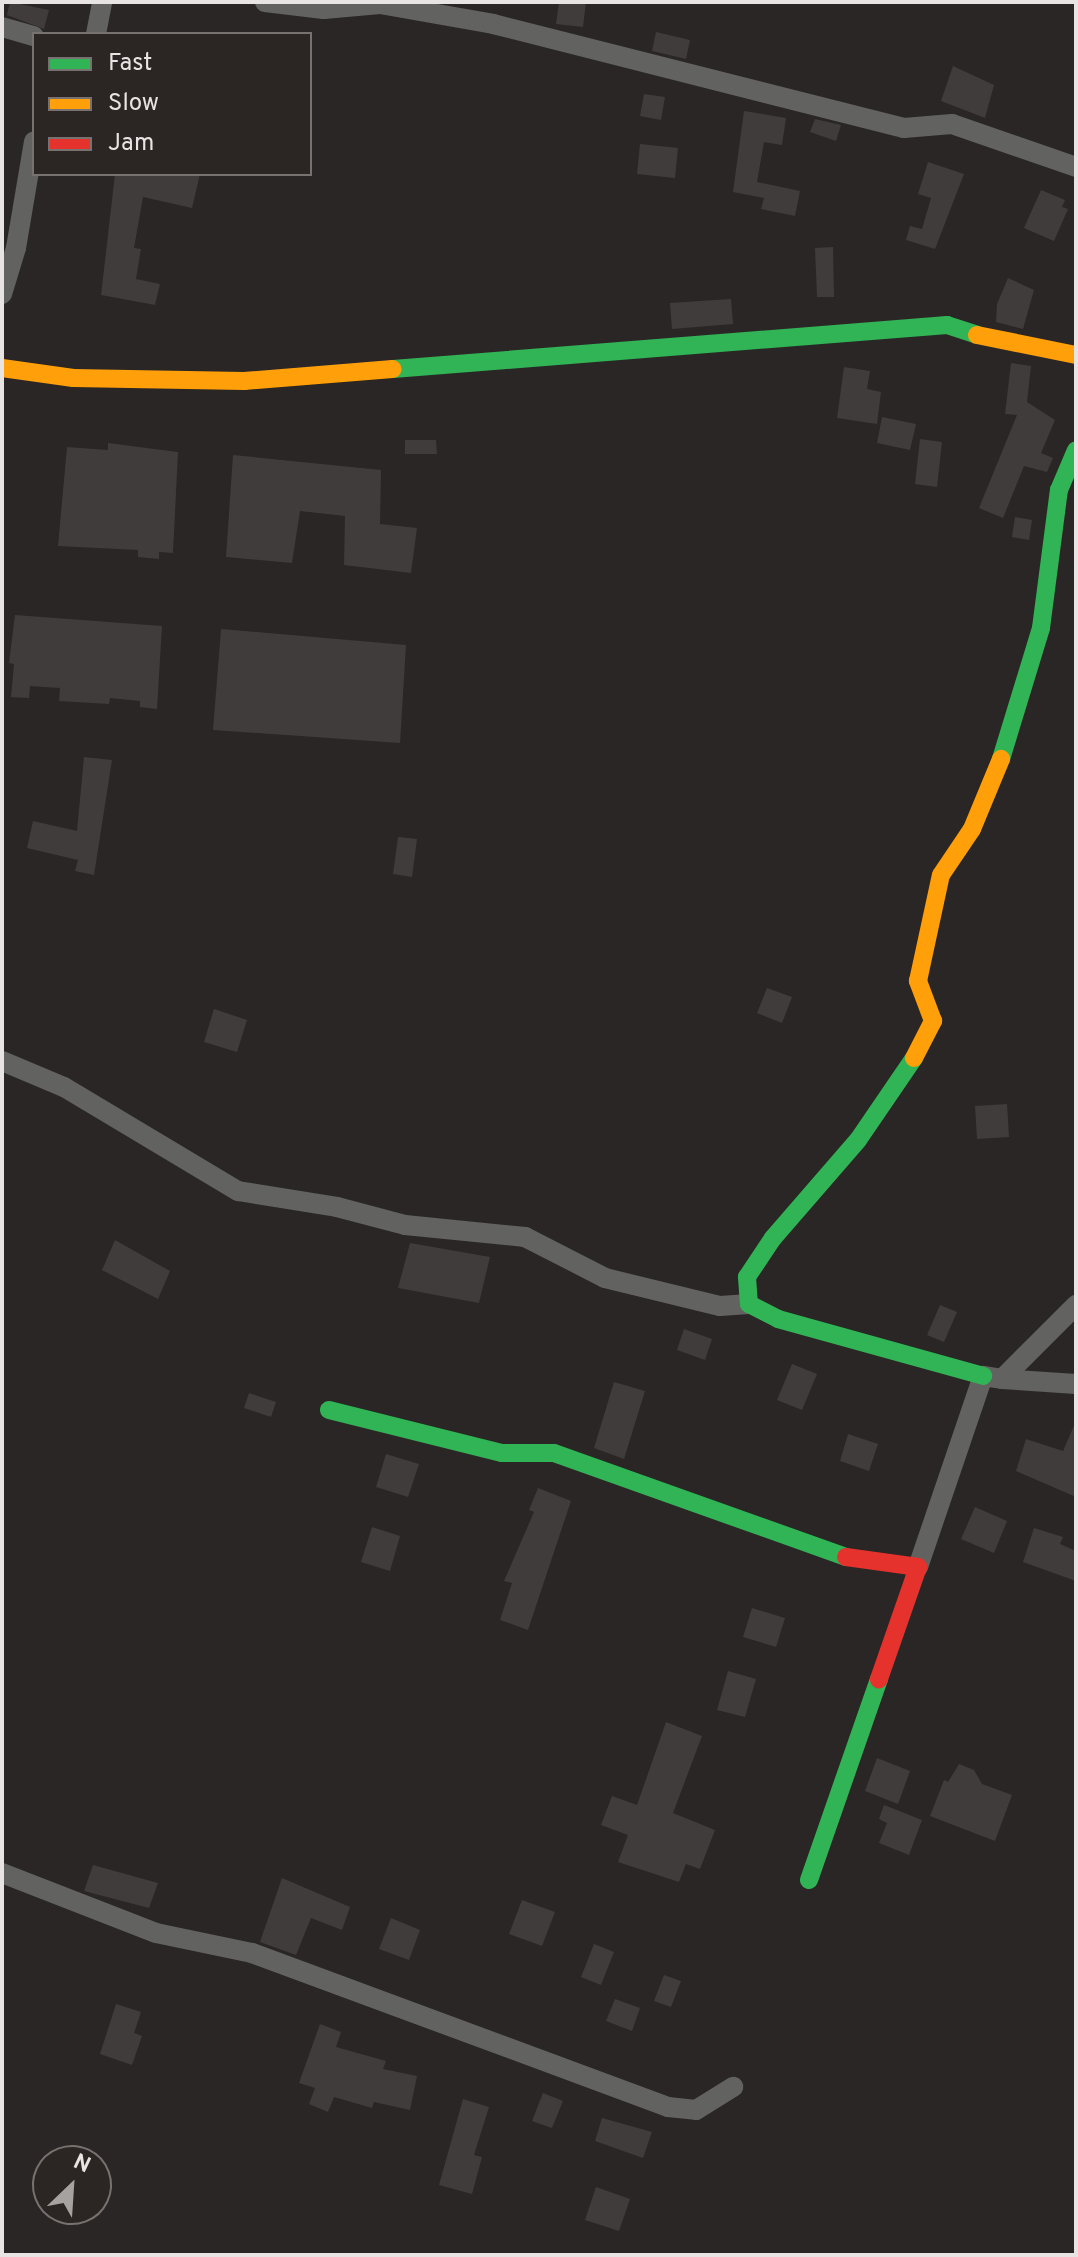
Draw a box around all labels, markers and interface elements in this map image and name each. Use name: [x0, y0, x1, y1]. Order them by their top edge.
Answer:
legend: [32, 32, 312, 176]
text: Fast: [108, 49, 152, 79]
text: Slow: [108, 89, 159, 119]
text: Jam: [108, 129, 154, 159]
north arrow: [32, 2145, 112, 2225]
text: N: [69, 2149, 94, 2180]

